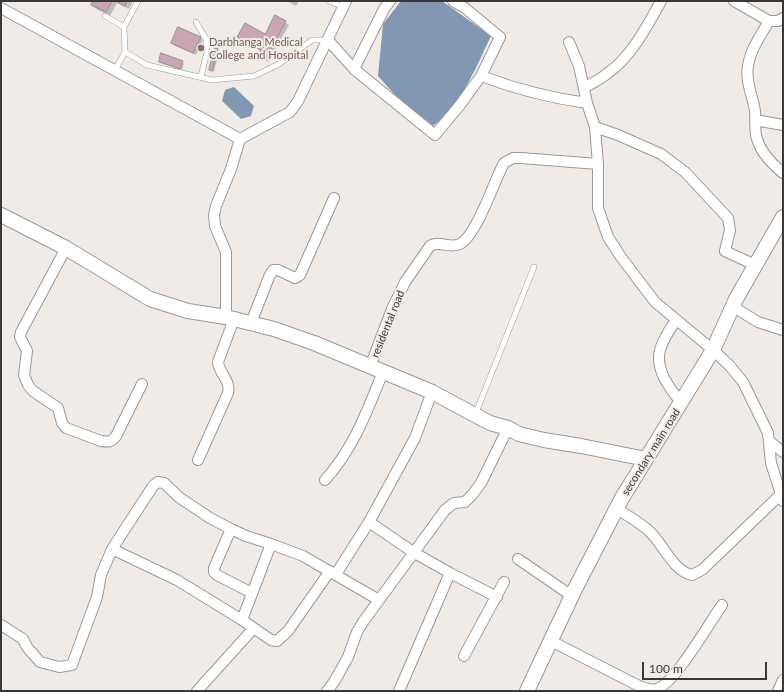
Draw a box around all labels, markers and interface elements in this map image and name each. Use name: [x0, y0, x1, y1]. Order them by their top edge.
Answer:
place label: Darbhanga Medical College and Hospital: [209, 35, 308, 61]
marker: Darbhanga Medical College and Hospital: [196, 43, 206, 53]
street label: residental road: [368, 288, 408, 360]
street label: secondary main road: [619, 406, 683, 498]
scale bar: [644, 654, 769, 680]
text: 100 m: [649, 661, 683, 676]

